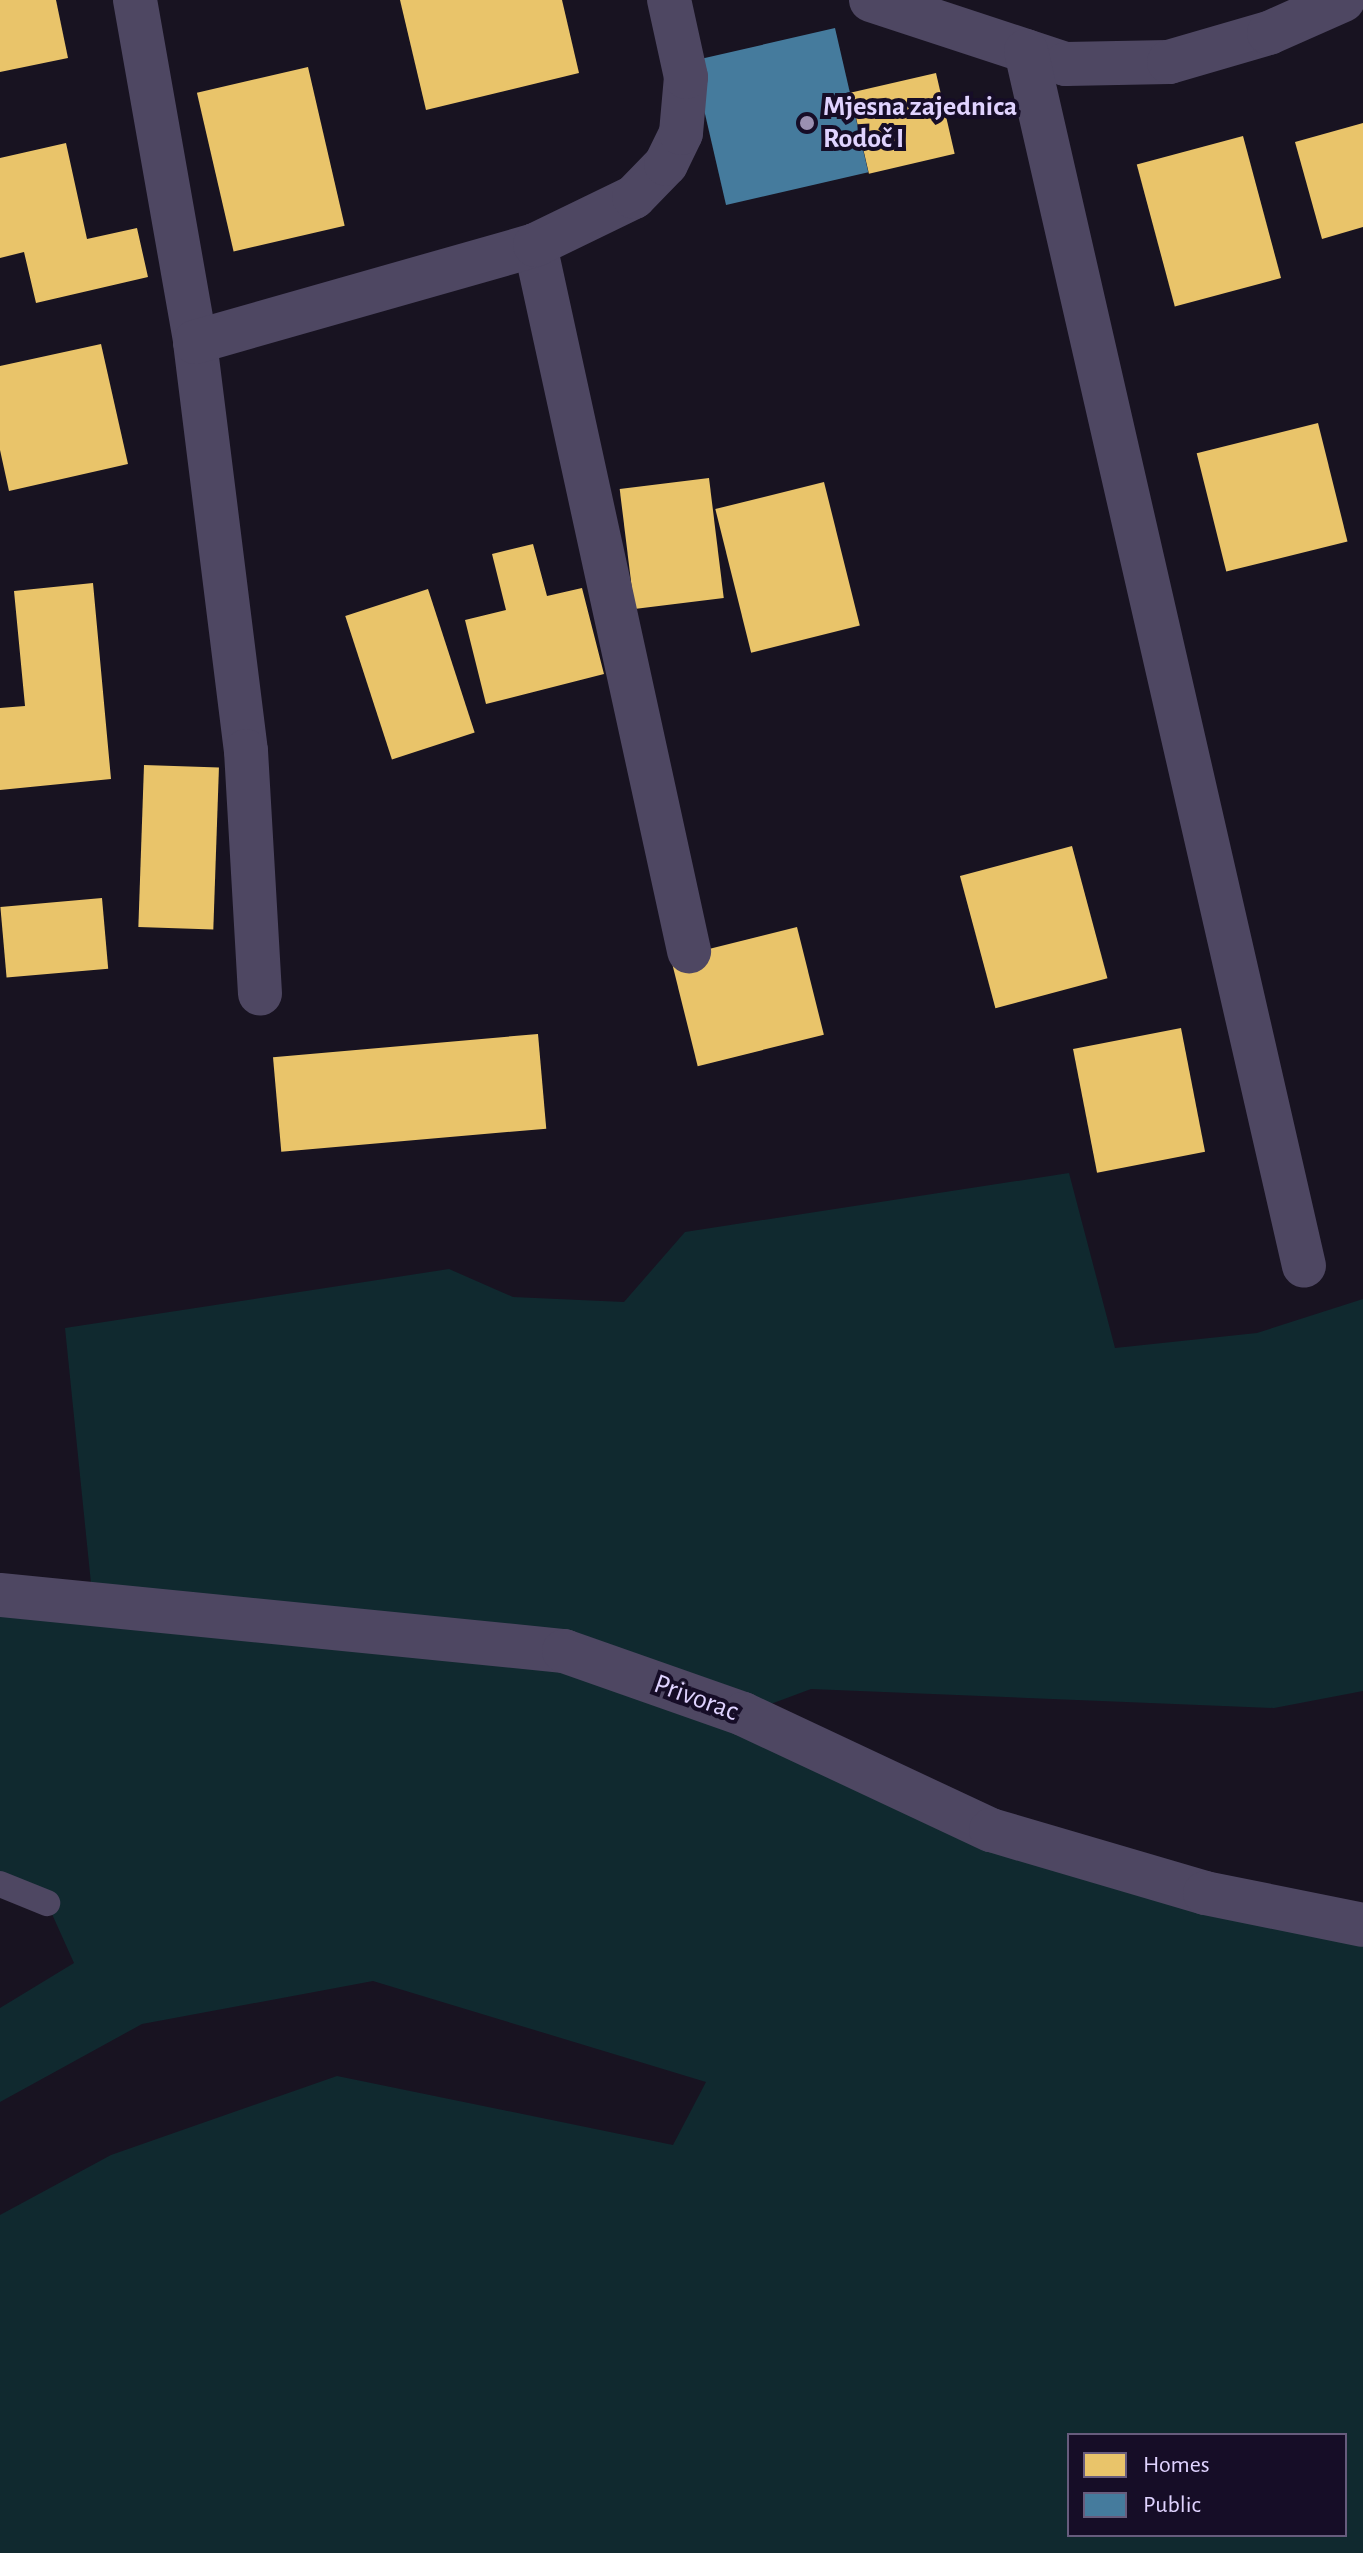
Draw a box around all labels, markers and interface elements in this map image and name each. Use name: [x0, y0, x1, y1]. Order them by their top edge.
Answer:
place label: Mjesna zajednica Rodoč I: [823, 90, 1017, 156]
marker: Mjesna zajednica Rodoč I: [798, 114, 816, 132]
street label: Privorac: [649, 1667, 743, 1729]
legend: [1067, 2433, 1347, 2537]
text: Homes: [1143, 2453, 1210, 2477]
text: Public: [1143, 2493, 1201, 2517]

